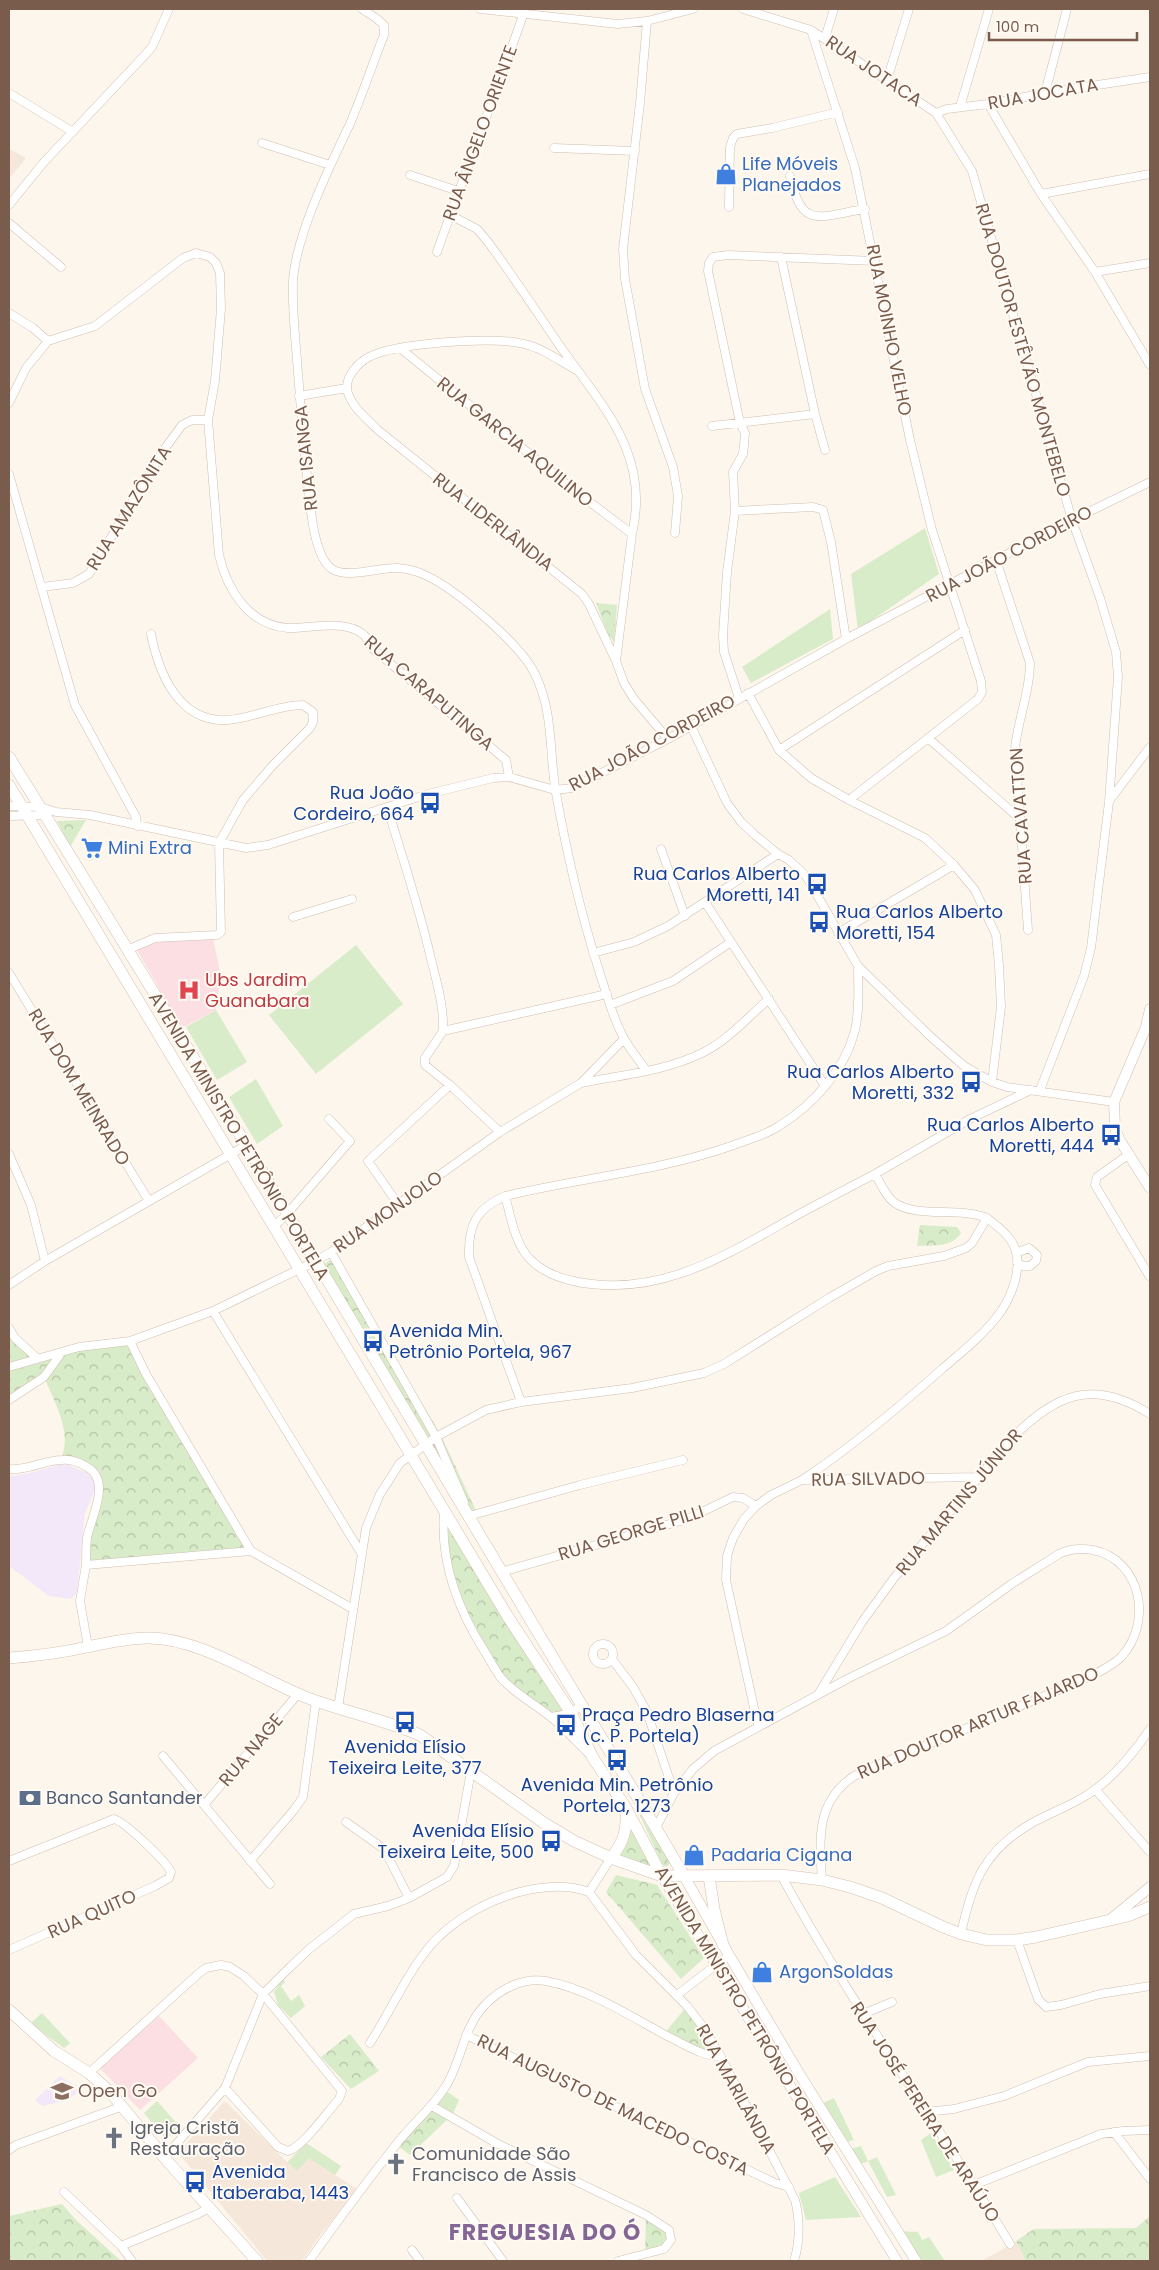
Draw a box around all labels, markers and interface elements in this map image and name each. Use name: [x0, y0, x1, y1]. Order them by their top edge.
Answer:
scale bar: [989, 10, 1136, 42]
text: 100 m: [996, 16, 1039, 37]
street label: RUA JOTACA: [821, 29, 928, 112]
street label: RUA ÂNGELO ORIENTE: [436, 42, 523, 224]
street label: RUA JOCATA: [986, 72, 1100, 116]
place label: Life Móveis Planejados: [742, 151, 841, 197]
shop icon: Life Móveis Planejados: [713, 161, 739, 187]
street label: RUA DOUTOR ESTÊVÃO MONTEBELO: [970, 200, 1077, 500]
street label: RUA MOINHO VELHO: [861, 242, 918, 418]
street label: RUA GARCIA AQUILINO: [432, 371, 599, 512]
street label: RUA ISANGA: [288, 404, 323, 512]
street label: RUA AMAZÔNITA: [80, 441, 177, 575]
street label: RUA LIDERLÂNDIA: [428, 467, 559, 577]
street label: RUA JOÃO CORDEIRO: [921, 499, 1096, 608]
street label: RUA CARAPUTINGA: [359, 629, 500, 756]
street label: RUA JOÃO CORDEIRO: [564, 688, 739, 797]
street label: RUA CAVATTON: [1003, 747, 1038, 885]
place label: Rua João Cordeiro, 664: [293, 780, 414, 826]
bus stop icon: Rua João Cordeiro, 664: [417, 790, 443, 816]
supermarket icon: Mini Extra: [79, 835, 105, 861]
place label: Mini Extra: [108, 835, 192, 860]
place label: Rua Carlos Alberto Moretti, 141: [633, 861, 800, 907]
bus stop icon: Rua Carlos Alberto Moretti, 141: [804, 871, 830, 897]
place label: Rua Carlos Alberto Moretti, 154: [836, 899, 1003, 945]
bus stop icon: Rua Carlos Alberto Moretti, 154: [806, 909, 832, 935]
place label: Ubs Jardim Guanabara: [205, 967, 310, 1013]
hospital icon: Ubs Jardim Guanabara: [176, 977, 202, 1003]
street label: AVENIDA MINISTRO PETRÔNIO PORTELA: [143, 987, 336, 1285]
street label: RUA DOM MEINRADO: [23, 1004, 136, 1170]
place label: Rua Carlos Alberto Moretti, 332: [787, 1059, 954, 1105]
bus stop icon: Rua Carlos Alberto Moretti, 332: [958, 1069, 984, 1095]
place label: Rua Carlos Alberto Moretti, 444: [927, 1112, 1094, 1158]
bus stop icon: Rua Carlos Alberto Moretti, 444: [1098, 1122, 1124, 1148]
street label: RUA MONJOLO: [328, 1165, 447, 1259]
place label: Avenida Min. Petrônio Portela, 967: [389, 1318, 572, 1364]
bus stop icon: Avenida Min. Petrônio Portela, 967: [360, 1328, 386, 1354]
street label: RUA MARTINS JÚNIOR: [890, 1423, 1028, 1580]
street label: RUA SILVADO: [811, 1465, 925, 1492]
street label: RUA GEORGE PILLI: [555, 1498, 707, 1567]
street label: RUA DOUTOR ARTUR FAJARDO: [853, 1660, 1102, 1785]
place label: Praça Pedro Blaserna (c. P. Portela): [582, 1702, 775, 1748]
street label: RUA NAGE: [213, 1708, 288, 1791]
bus stop icon: Avenida Elísio Teixeira Leite, 377: [392, 1709, 418, 1735]
bus stop icon: Praça Pedro Blaserna (c. P. Portela): [553, 1712, 579, 1738]
place label: Avenida Elísio Teixeira Leite, 377: [329, 1734, 482, 1780]
bus stop icon: Avenida Min. Petrônio Portela, 1273: [604, 1747, 630, 1773]
place label: Avenida Min. Petrônio Portela, 1273: [521, 1772, 713, 1818]
bank icon: Banco Santander: [17, 1785, 43, 1811]
place label: Banco Santander: [46, 1785, 203, 1810]
place label: Avenida Elísio Teixeira Leite, 500: [377, 1818, 534, 1864]
bus stop icon: Avenida Elísio Teixeira Leite, 500: [538, 1828, 564, 1854]
shop icon: Padaria Cigana: [681, 1842, 707, 1868]
place label: Padaria Cigana: [711, 1842, 852, 1867]
street label: AVENIDA MINISTRO PETRÔNIO PORTELA: [649, 1861, 842, 2159]
street label: RUA QUITO: [43, 1883, 140, 1944]
shop icon: ArgonSoldas: [749, 1959, 775, 1985]
place label: ArgonSoldas: [779, 1959, 893, 1984]
street label: RUA JOSÉ PEREIRA DE ARAÚJO: [845, 1997, 1006, 2227]
street label: RUA MARILÂNDIA: [690, 2019, 782, 2158]
street label: RUA AUGUSTO DE MACEDO COSTA: [473, 2028, 753, 2181]
school or university icon: Open Go: [49, 2078, 75, 2104]
place label: Open Go: [78, 2078, 157, 2103]
place label: Igreja Cristã Restauração: [130, 2115, 245, 2161]
church icon: Igreja Cristã Restauração: [101, 2125, 127, 2151]
place label: Comunidade São Francisco de Assis: [412, 2141, 576, 2187]
church icon: Comunidade São Francisco de Assis: [383, 2151, 409, 2177]
place label: Avenida Itaberaba, 1443: [212, 2159, 349, 2205]
bus stop icon: Avenida Itaberaba, 1443: [182, 2169, 208, 2195]
district label: FREGUESIA DO Ó: [449, 2217, 641, 2248]

